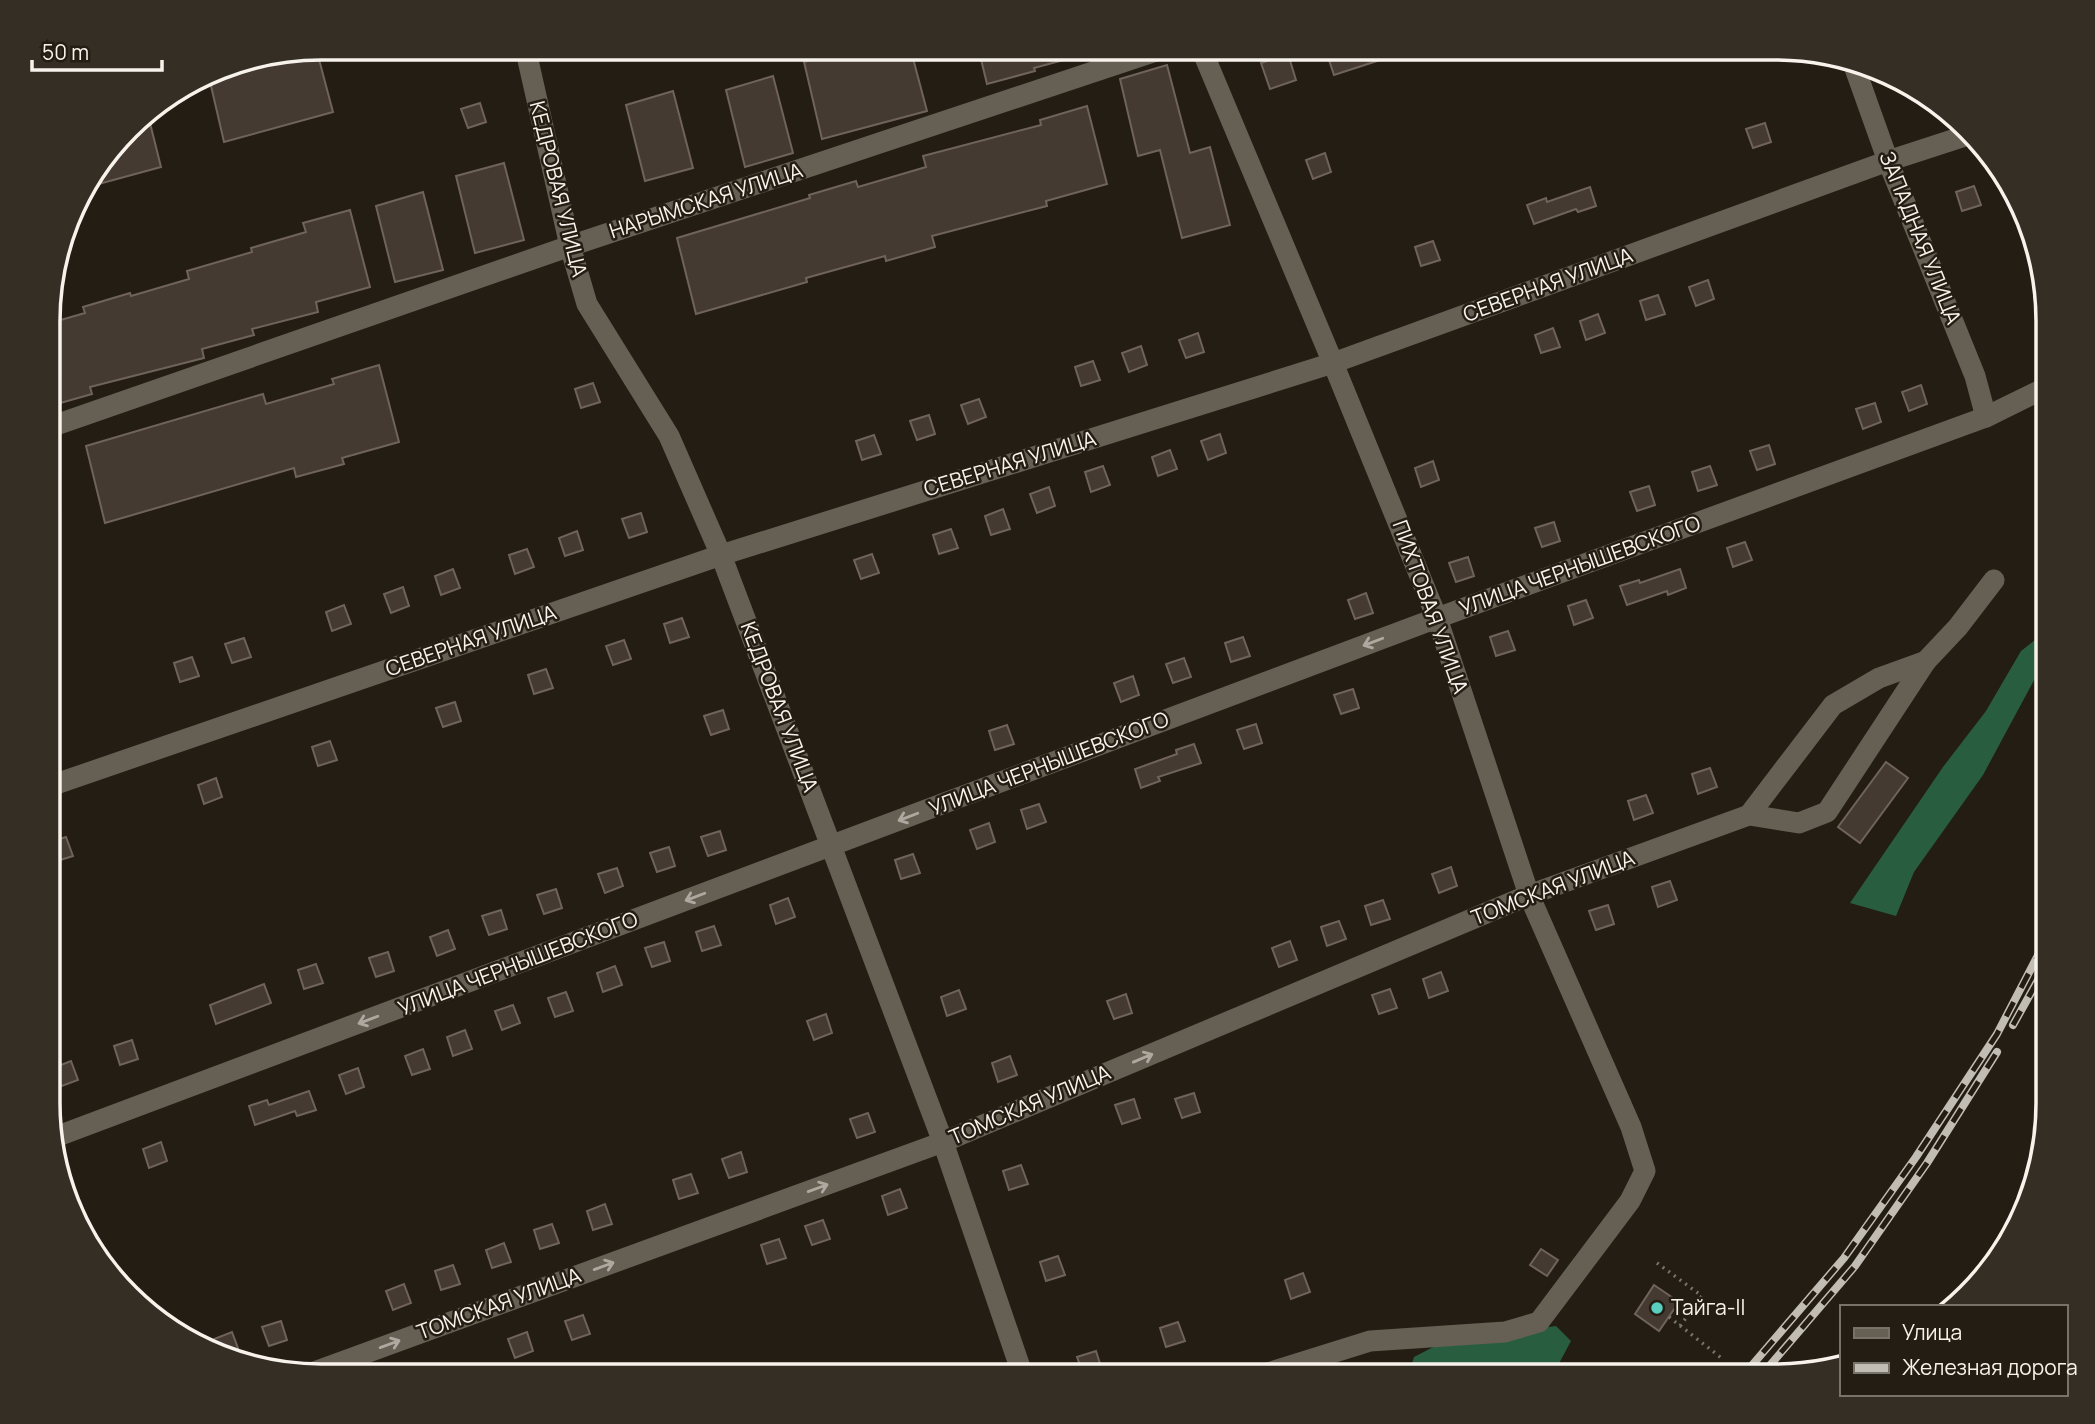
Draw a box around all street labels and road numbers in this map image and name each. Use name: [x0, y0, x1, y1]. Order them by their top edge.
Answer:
street label: КЕДРОВАЯ УЛИЦА: [524, 98, 594, 280]
street label: ЗАПАДНАЯ УЛИЦА: [1873, 147, 1968, 328]
street label: НАРЫМСКАЯ УЛИЦА: [605, 156, 806, 245]
street label: СЕВЕРНАЯ УЛИЦА: [1459, 240, 1636, 328]
street label: СЕВЕРНАЯ УЛИЦА: [920, 424, 1099, 503]
street label: УЛИЦА ЧЕРНЫШЕВСКОГО: [1455, 508, 1704, 622]
street label: ПИХТОВАЯ УЛИЦА: [1387, 516, 1475, 697]
street label: СЕВЕРНАЯ УЛИЦА: [382, 598, 560, 682]
street label: КЕДРОВАЯ УЛИЦА: [735, 617, 825, 796]
street label: УЛИЦА ЧЕРНЫШЕВСКОГО: [925, 704, 1172, 822]
street label: ТОМСКАЯ УЛИЦА: [1467, 843, 1638, 931]
street label: УЛИЦА ЧЕРНЫШЕВСКОГО: [394, 904, 641, 1022]
street label: ТОМСКАЯ УЛИЦА: [945, 1057, 1115, 1151]
street label: ТОМСКАЯ УЛИЦА: [413, 1260, 585, 1346]

